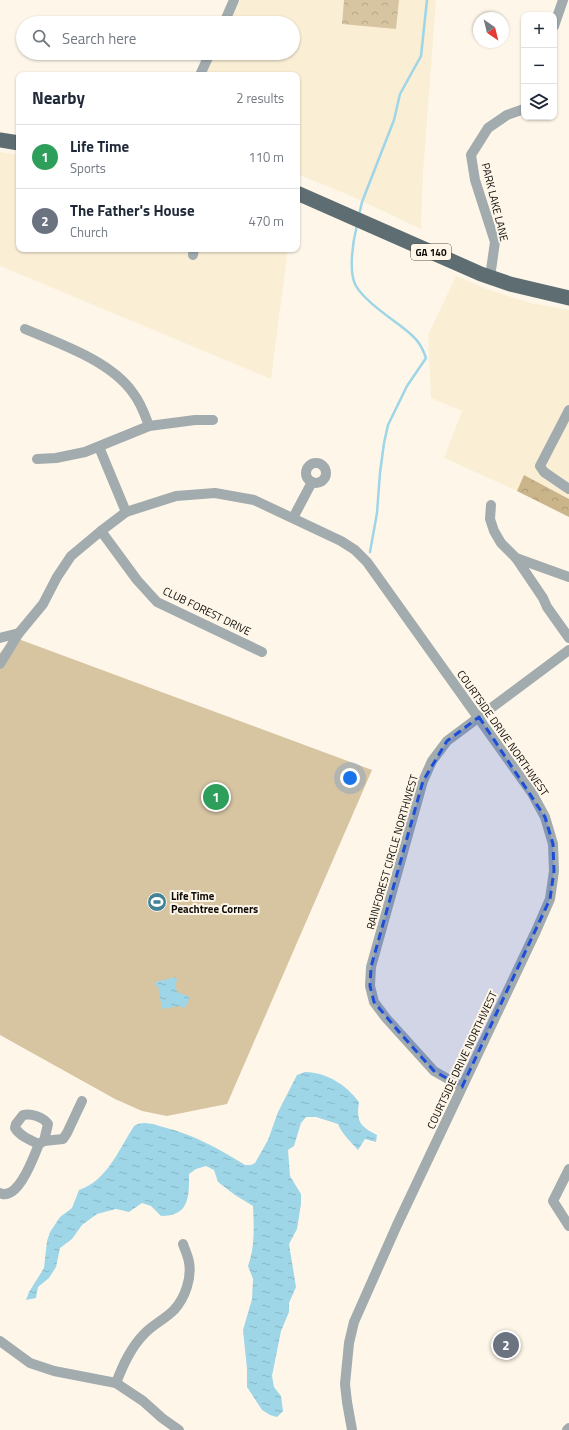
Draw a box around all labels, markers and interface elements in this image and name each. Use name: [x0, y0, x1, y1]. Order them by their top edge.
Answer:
north arrow: [473, 12, 509, 48]
map controls: [521, 12, 557, 120]
button: +: [521, 12, 557, 48]
search box: [16, 16, 300, 60]
icon: search: [30, 27, 52, 49]
text: Search here: [62, 27, 136, 50]
button: −: [521, 48, 557, 84]
button: layers: [521, 84, 557, 120]
text: Nearby: [32, 85, 85, 111]
text: 2 results: [236, 88, 284, 108]
text: Life Time: [70, 135, 129, 158]
text: 1: [41, 147, 49, 167]
text: 110 m: [248, 147, 284, 167]
text: Sports: [70, 158, 106, 178]
street label: PARK LAKE LANE: [478, 161, 512, 243]
text: The Father's House: [70, 199, 195, 222]
text: 2: [41, 211, 49, 231]
text: 470 m: [248, 211, 284, 231]
text: Church: [70, 222, 108, 242]
road number: GA 140: [411, 244, 451, 260]
street label: CLUB FOREST DRIVE: [160, 583, 254, 639]
street label: COURTSIDE DRIVE NORTHWEST: [453, 667, 553, 799]
your location: [340, 768, 360, 788]
street label: RAINFOREST CIRCLE NORTHWEST: [362, 772, 422, 931]
pin: 1: [203, 782, 229, 812]
place label: Life Time Peachtree Corners: [171, 888, 258, 917]
sports icon: Life Time Peachtree Corners: [146, 891, 168, 913]
street label: COURTSIDE DRIVE NORTHWEST: [423, 988, 501, 1132]
pin: 2: [493, 1330, 519, 1360]

